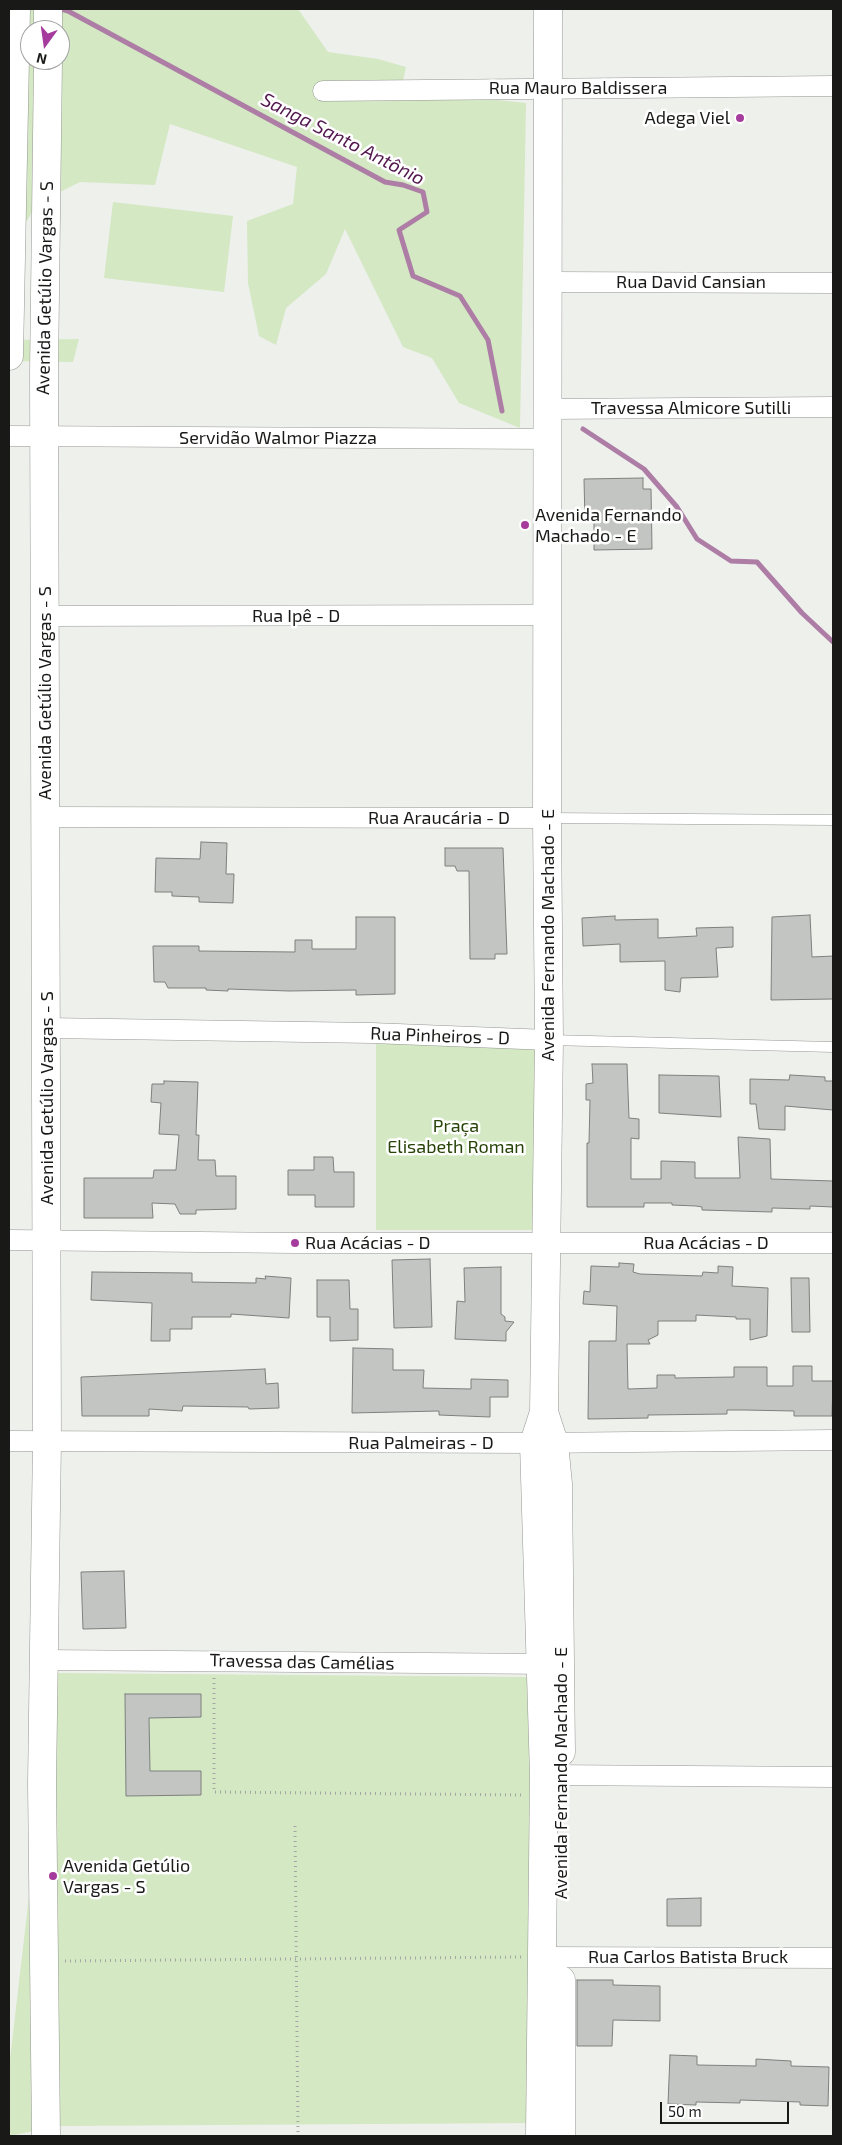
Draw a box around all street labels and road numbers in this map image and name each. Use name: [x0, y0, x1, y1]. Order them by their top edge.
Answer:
street label: Rua Mauro Baldissera: [489, 77, 667, 99]
street label: Avenida Getúlio Vargas - S: [32, 181, 58, 395]
street label: Rua David Cansian: [616, 271, 766, 293]
street label: Travessa Almicore Sutilli: [591, 397, 791, 419]
street label: Servidão Walmor Piazza: [179, 427, 377, 449]
street label: Avenida Getúlio Vargas - S: [34, 586, 56, 800]
street label: Rua Ipê - D: [252, 605, 340, 627]
street label: Rua Araucária - D: [368, 807, 510, 829]
street label: Avenida Fernando Machado - E: [537, 809, 559, 1061]
street label: Avenida Getúlio Vargas - S: [36, 991, 58, 1205]
street label: Rua Pinheiros - D: [370, 1023, 510, 1049]
street label: Rua Acácias - D: [643, 1232, 769, 1254]
street label: Rua Palmeiras - D: [348, 1432, 494, 1454]
street label: Avenida Fernando Machado - E: [550, 1647, 572, 1899]
street label: Travessa das Camélias: [209, 1650, 395, 1674]
street label: Rua Carlos Batista Bruck: [588, 1946, 788, 1968]

